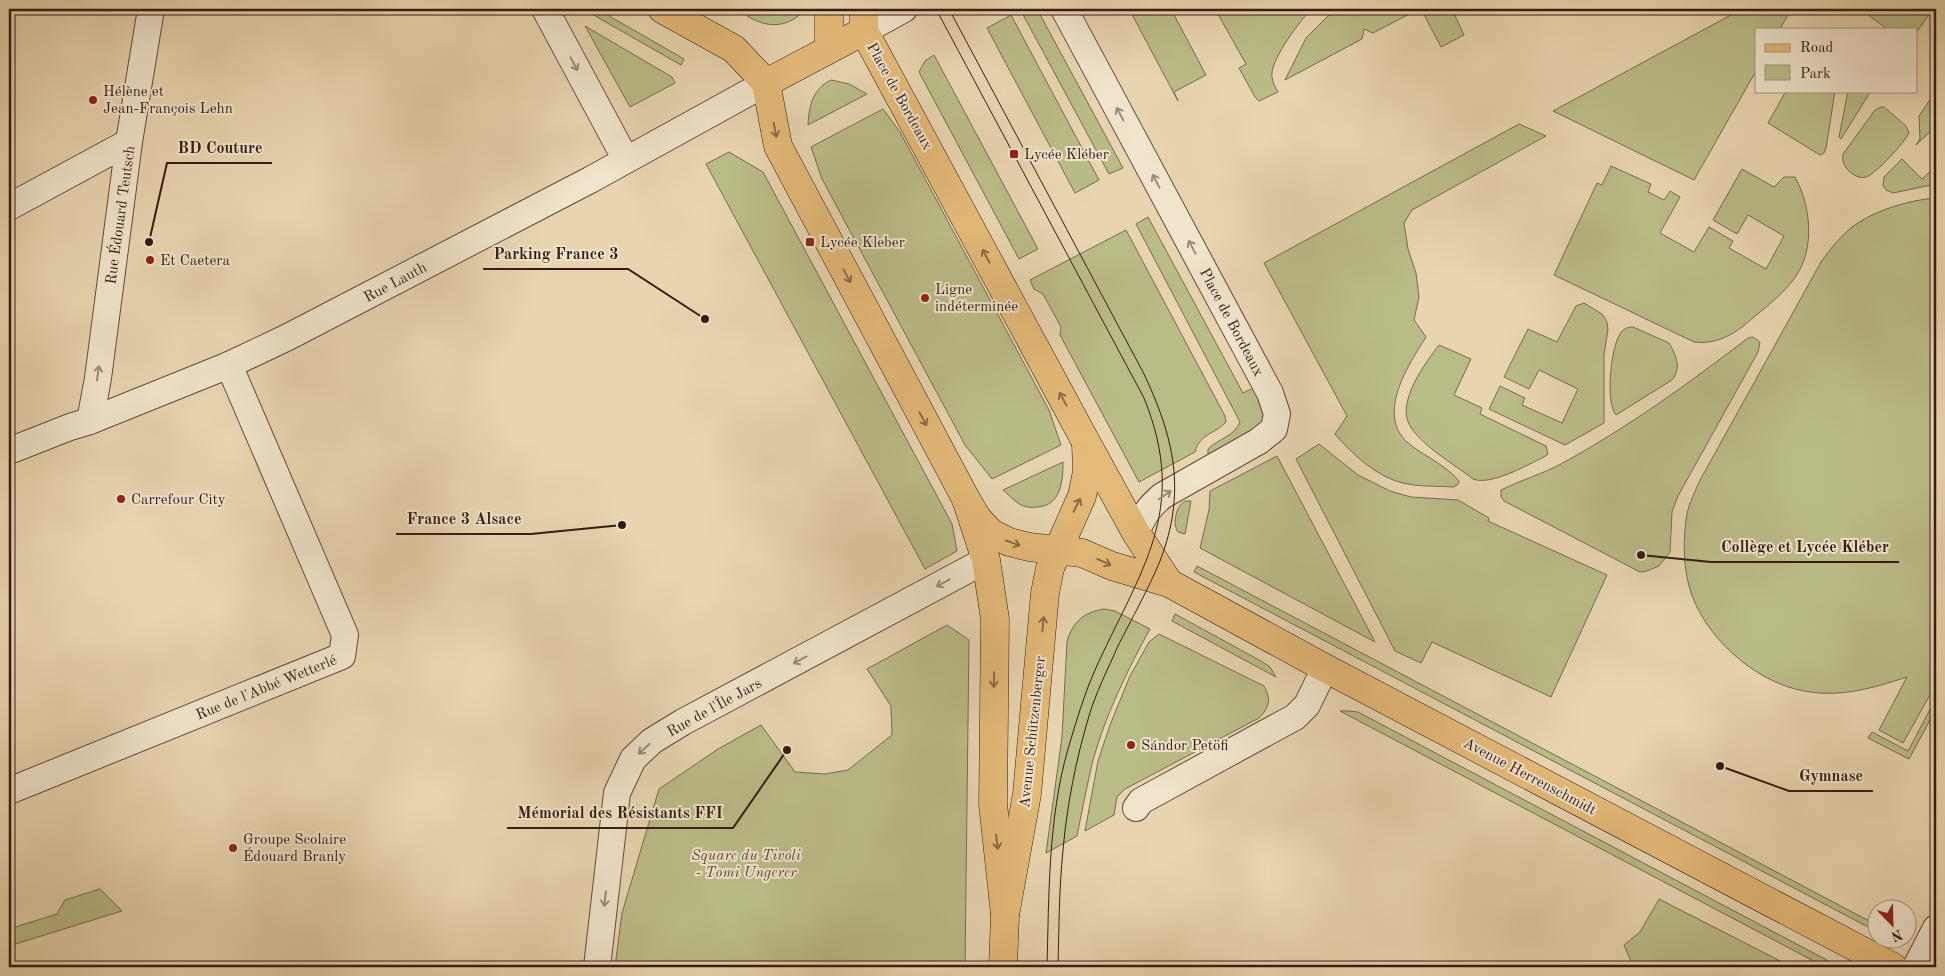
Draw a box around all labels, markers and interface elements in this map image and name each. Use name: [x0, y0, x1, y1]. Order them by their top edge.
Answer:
legend: [1755, 28, 1918, 92]
street label: Place de Bordeaux: [863, 41, 934, 153]
text: Road: [1800, 41, 1834, 56]
one-way arrow: [569, 56, 579, 71]
text: Park: [1800, 67, 1831, 82]
place label: Hélène et Jean-François Lehn: [103, 85, 233, 117]
marker: Hélène et Jean-François Lehn: [87, 94, 99, 106]
one-way arrow: [1115, 107, 1125, 122]
one-way arrow: [771, 122, 781, 138]
callout: BD Couture: [167, 132, 272, 163]
text: BD Couture: [178, 141, 262, 157]
street label: Rue Édouard Teutsch: [101, 144, 139, 286]
marker: Lycée Kléber: [1008, 148, 1020, 160]
place label: Lycée Kléber: [1024, 148, 1109, 163]
one-way arrow: [1151, 175, 1161, 189]
marker: Lycée Kleber: [804, 236, 816, 248]
place label: Lycée Kleber: [820, 236, 905, 251]
callout: Parking France 3: [483, 238, 628, 269]
one-way arrow: [1187, 239, 1197, 254]
text: Parking France 3: [493, 247, 619, 263]
one-way arrow: [981, 250, 991, 264]
marker: Et Caetera: [144, 254, 156, 266]
place label: Et Caetera: [160, 254, 230, 269]
street label: Rue Lauth: [362, 261, 430, 306]
street label: Place de Bordeaux: [1196, 266, 1266, 379]
one-way arrow: [842, 268, 852, 283]
place label: Ligne indéterminée: [935, 283, 1018, 315]
marker: Ligne indéterminée: [919, 292, 931, 304]
one-way arrow: [94, 365, 104, 381]
one-way arrow: [1058, 392, 1068, 407]
one-way arrow: [919, 411, 928, 426]
one-way arrow: [1157, 490, 1171, 500]
marker: Carrefour City: [115, 493, 127, 505]
place label: Carrefour City: [131, 493, 226, 508]
one-way arrow: [1073, 498, 1082, 513]
callout: France 3 Alsace: [396, 503, 531, 534]
text: France 3 Alsace: [406, 512, 522, 528]
callout: Collège et Lycée Kléber: [1711, 531, 1899, 562]
one-way arrow: [1005, 538, 1021, 548]
text: Collège et Lycée Kléber: [1721, 540, 1889, 556]
one-way arrow: [1096, 558, 1111, 567]
one-way arrow: [936, 579, 951, 588]
one-way arrow: [1038, 616, 1048, 632]
street label: Rue de l'Abbé Wetterlé: [194, 653, 339, 724]
one-way arrow: [792, 655, 807, 665]
street label: Avenue Schützenberger: [1018, 655, 1049, 809]
one-way arrow: [989, 672, 999, 688]
street label: Rue de l'Île Jars: [663, 674, 765, 740]
street label: Avenue Herrenschmidt: [1460, 736, 1598, 819]
marker: Sándor Petöfi: [1125, 739, 1137, 751]
place label: Sándor Petöfi: [1141, 739, 1228, 754]
one-way arrow: [638, 743, 650, 755]
callout: Gymnase: [1789, 760, 1873, 791]
text: Gymnase: [1799, 769, 1863, 785]
callout: Mémorial des Résistants FFI: [507, 797, 733, 828]
text: Mémorial des Résistants FFI: [517, 806, 723, 822]
place label: Groupe Scolaire Édouard Branly: [243, 833, 346, 865]
one-way arrow: [992, 834, 1002, 850]
marker: Groupe Scolaire Édouard Branly: [227, 842, 239, 854]
park label: Square du Tivoli - Tomi Ungerer: [691, 849, 801, 881]
one-way arrow: [600, 890, 610, 906]
north arrow: [1868, 898, 1918, 948]
text: N: [1889, 927, 1904, 944]

